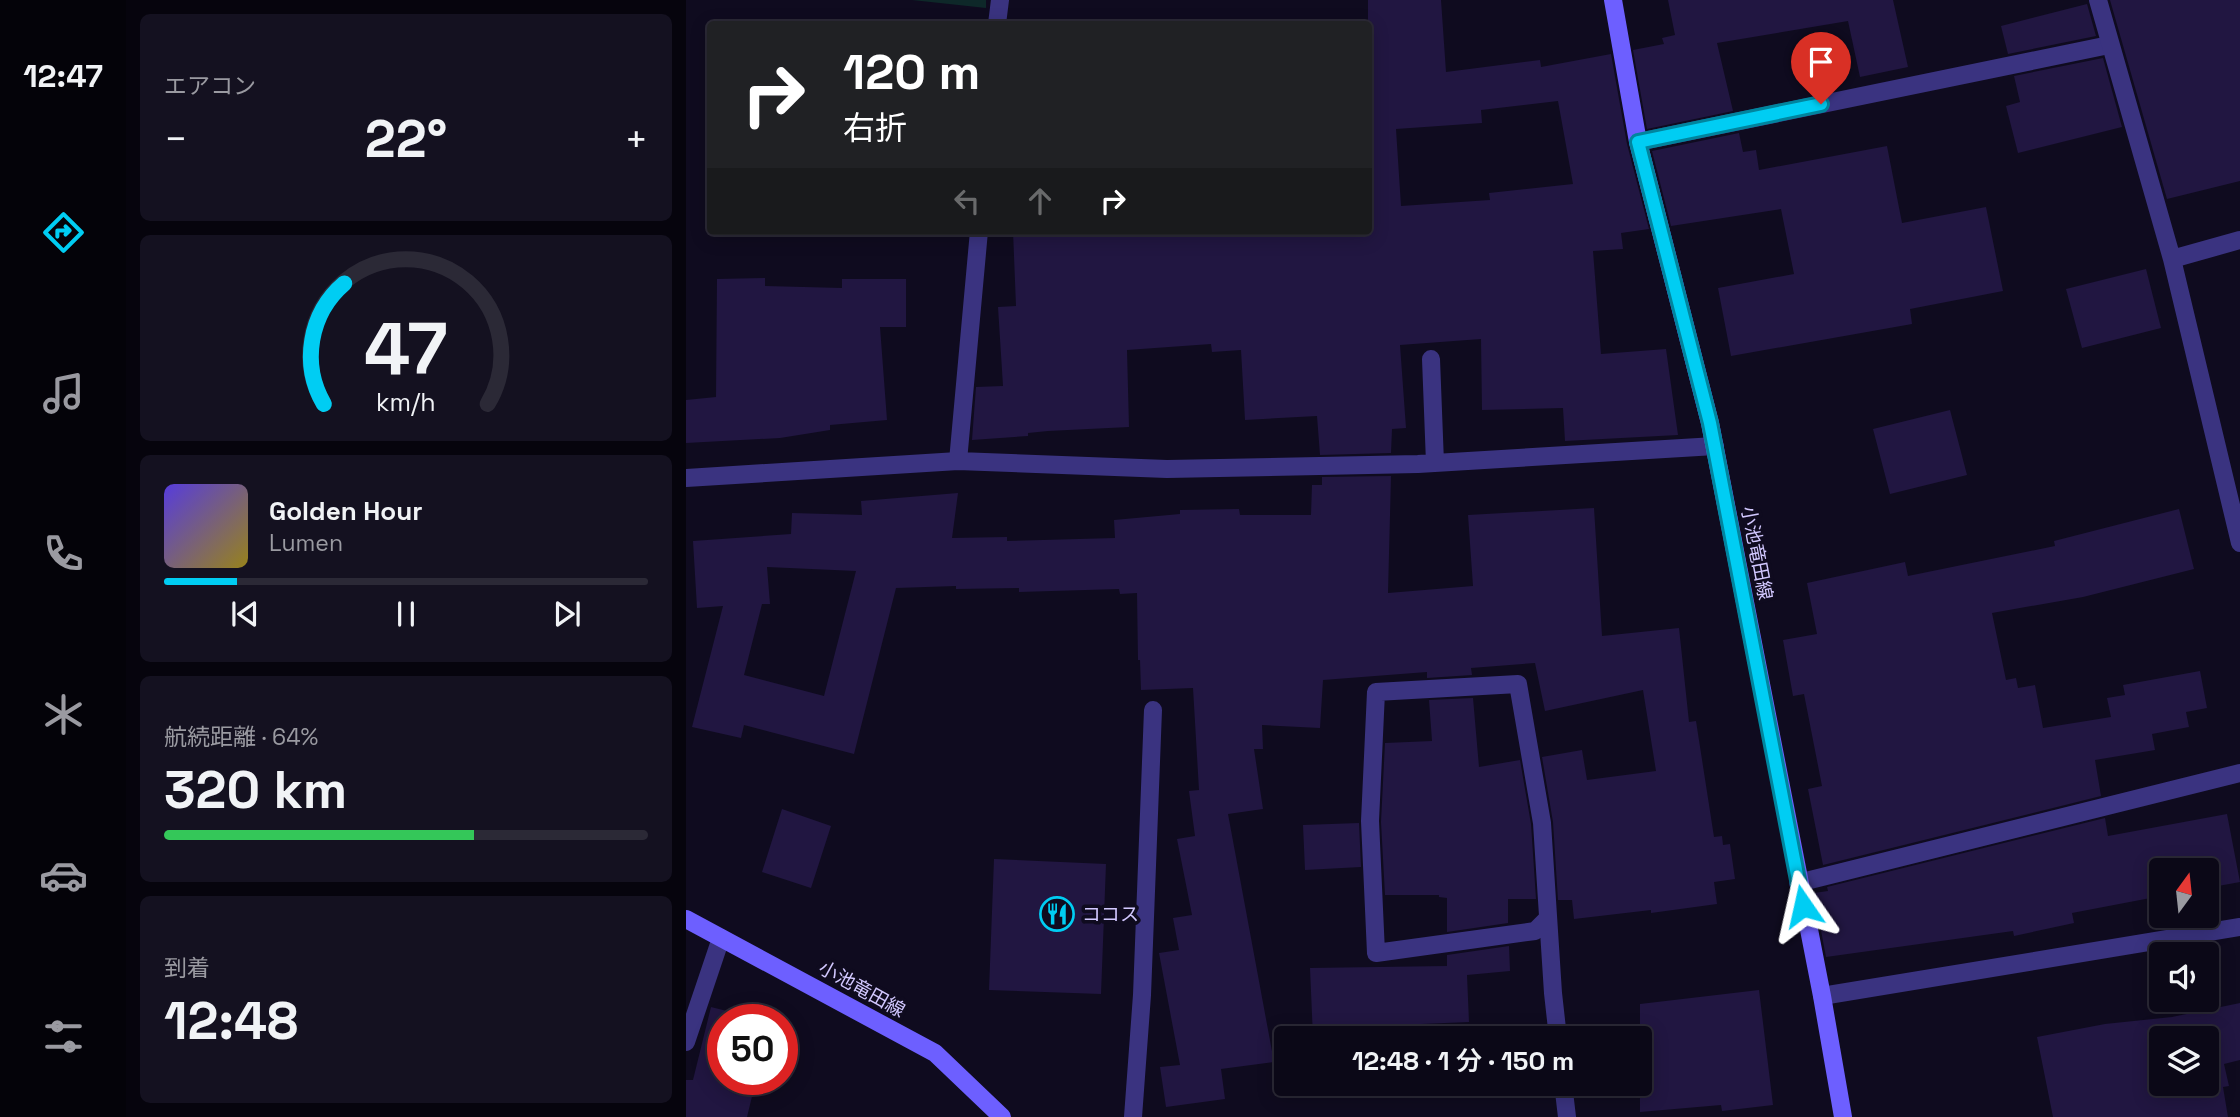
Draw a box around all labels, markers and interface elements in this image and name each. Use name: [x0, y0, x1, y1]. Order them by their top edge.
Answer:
pin: [1791, 32, 1851, 104]
text: 120 m: [843, 41, 980, 103]
icon: arrive: [1802, 43, 1840, 81]
icon: right: [728, 49, 819, 140]
text: 12:47: [23, 56, 103, 96]
text: エアコン: [164, 71, 256, 101]
text: 22°: [365, 106, 447, 172]
text: 右折: [843, 108, 907, 148]
text: −: [164, 115, 188, 163]
text: +: [624, 115, 648, 163]
icon: left: [948, 182, 986, 220]
icon: ahead: [1021, 182, 1059, 220]
icon: right: [1094, 182, 1132, 220]
icon: directions: [39, 208, 88, 257]
text: 47: [364, 302, 448, 395]
icon: music: [39, 369, 88, 418]
text: km/h: [376, 386, 436, 418]
text: Golden Hour: [269, 494, 423, 528]
street label: 小池竜田線: [1736, 504, 1778, 602]
text: Lumen: [269, 528, 343, 558]
icon: phone: [39, 529, 88, 578]
icon: previous: [226, 595, 264, 633]
icon: pause: [387, 595, 425, 633]
icon: next: [548, 595, 586, 633]
icon: climate: [39, 690, 88, 739]
text: 航続距離 · 64%: [164, 722, 318, 752]
text: 320 km: [164, 757, 347, 823]
icon: car: [39, 851, 88, 900]
north arrow: [2149, 858, 2219, 928]
map controls: [2149, 858, 2219, 1096]
position arrow: [1766, 869, 1840, 943]
restaurant icon: ココス: [1038, 895, 1076, 933]
place label: ココス: [1082, 902, 1139, 927]
button: sound: [2149, 942, 2219, 1012]
text: 到着: [164, 953, 210, 983]
street label: 小池竜田線: [814, 955, 910, 1023]
text: 12:48: [164, 988, 298, 1054]
speed limit sign: 50: [707, 1004, 798, 1095]
icon: filters: [39, 1012, 88, 1061]
button: layers: [2149, 1026, 2219, 1096]
text: 12:48 · 1 分 · 150 m: [1352, 1044, 1574, 1078]

